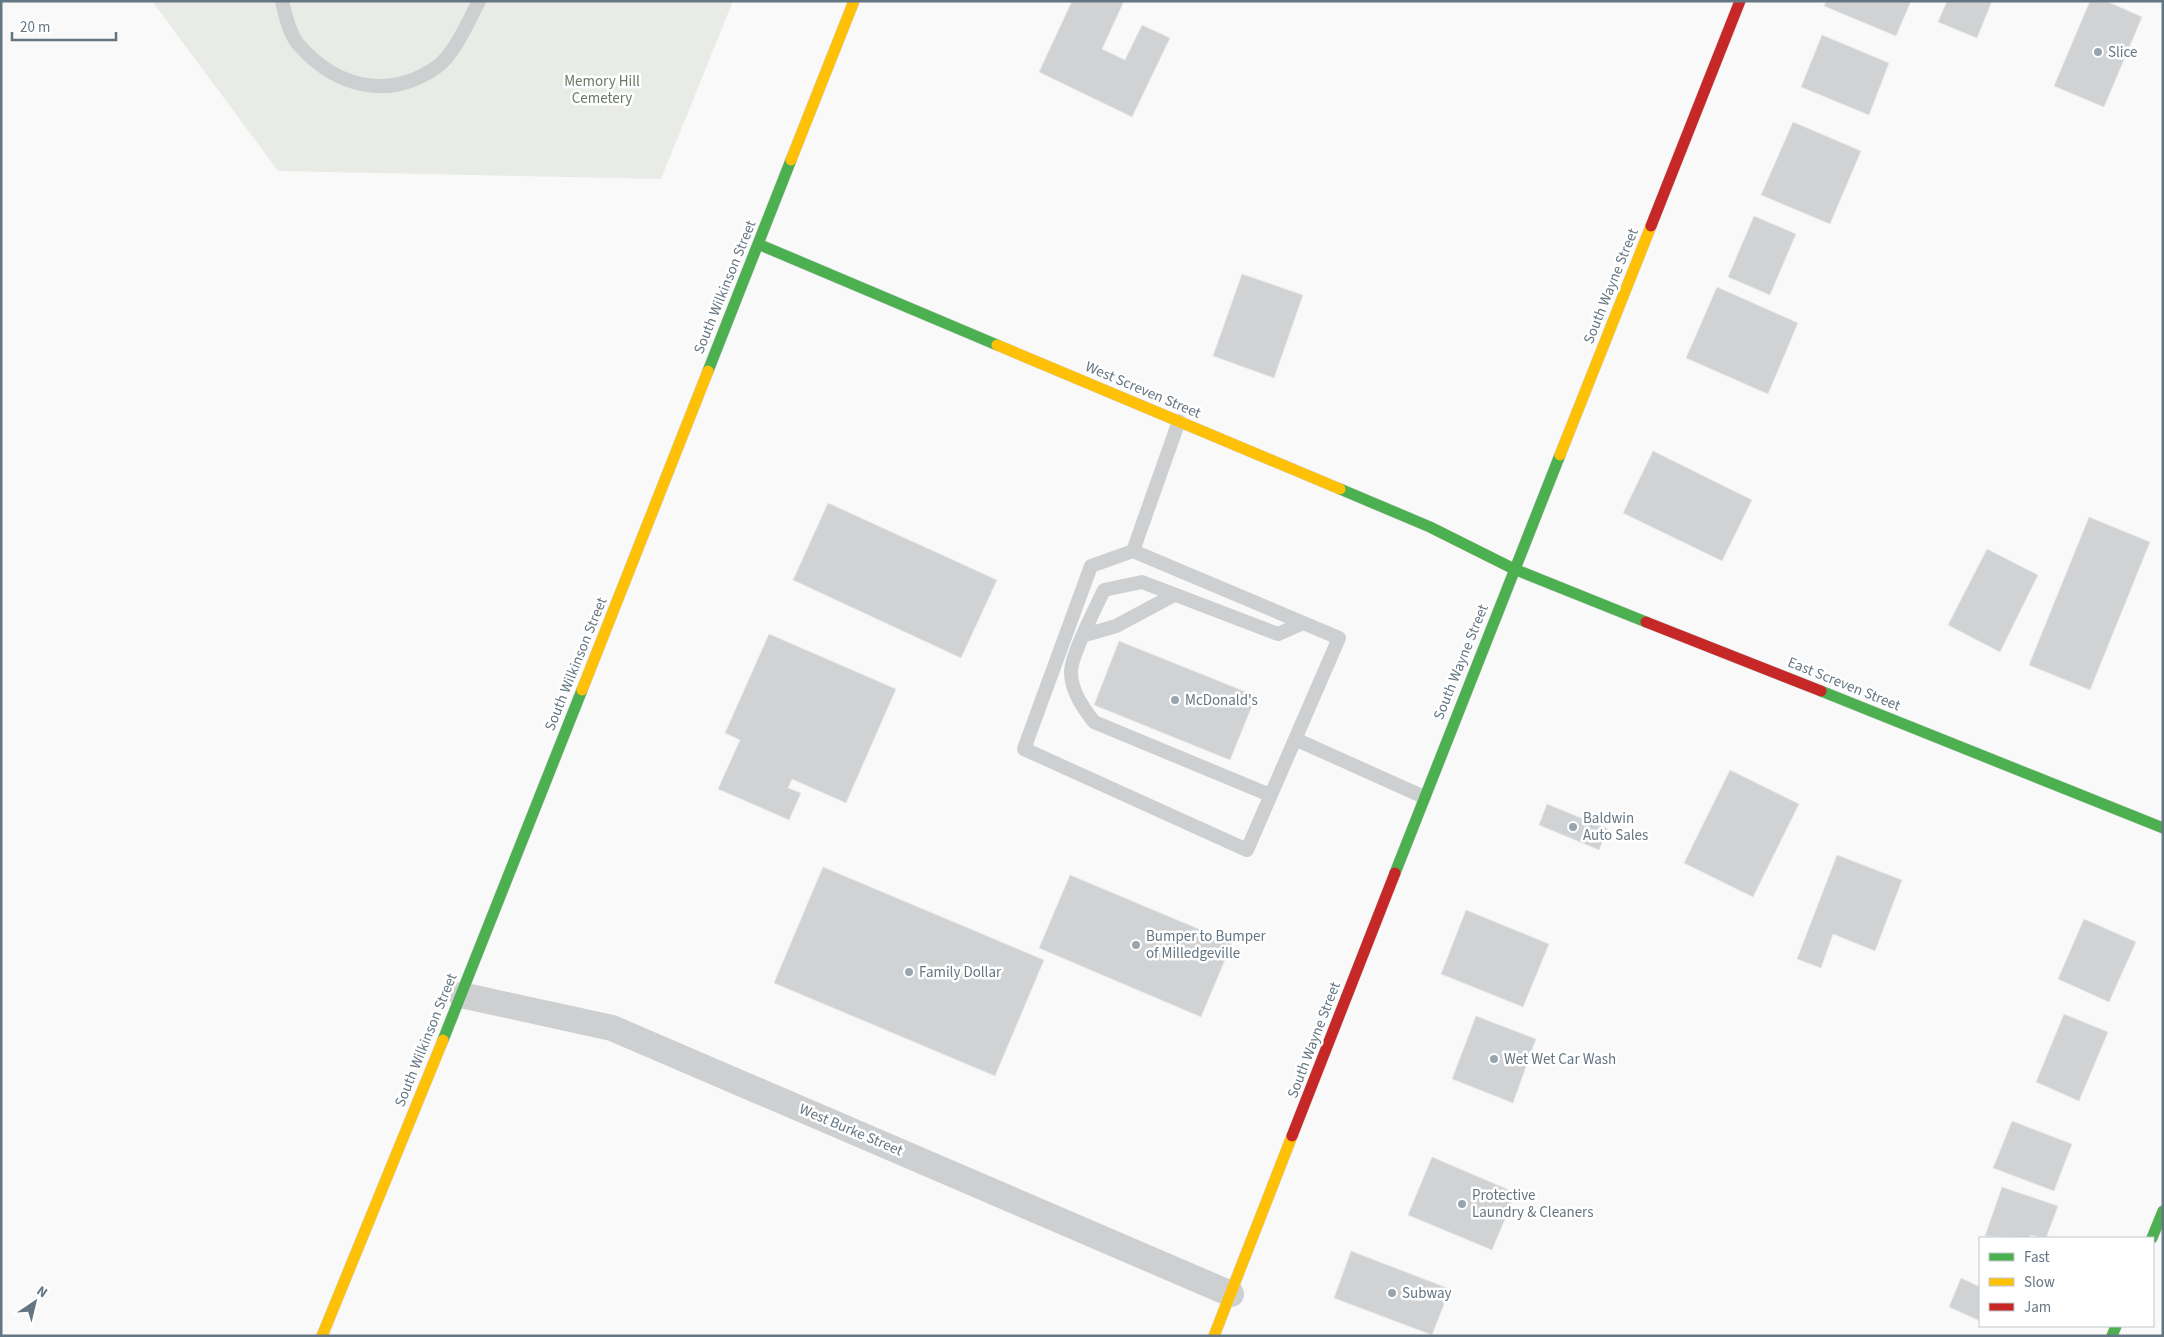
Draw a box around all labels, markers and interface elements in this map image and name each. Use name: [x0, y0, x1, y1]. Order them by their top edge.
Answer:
scale bar: [12, 10, 116, 42]
text: 20 m: [20, 17, 50, 38]
place label: Slice: [2108, 42, 2138, 63]
marker: Slice: [2092, 46, 2104, 58]
park label: Memory Hill Cemetery: [564, 71, 640, 109]
street label: South Wilkinson Street: [689, 217, 761, 357]
street label: South Wayne Street: [1578, 225, 1644, 347]
street label: West Screven Street: [1082, 356, 1204, 424]
street label: South Wilkinson Street: [540, 594, 612, 734]
street label: South Wayne Street: [1428, 601, 1494, 723]
street label: East Screven Street: [1784, 652, 1904, 716]
place label: McDonald's: [1185, 690, 1258, 711]
marker: McDonald's: [1169, 694, 1181, 706]
place label: Baldwin Auto Sales: [1583, 808, 1648, 846]
marker: Baldwin Auto Sales: [1567, 821, 1579, 833]
place label: Bumper to Bumper of Milledgeville: [1146, 926, 1267, 964]
marker: Bumper to Bumper of Milledgeville: [1130, 939, 1142, 951]
place label: Family Dollar: [919, 962, 1002, 983]
marker: Family Dollar: [903, 966, 915, 978]
street label: South Wilkinson Street: [390, 970, 462, 1110]
street label: South Wayne Street: [1282, 979, 1346, 1101]
place label: Wet Wet Car Wash: [1504, 1049, 1616, 1070]
marker: Wet Wet Car Wash: [1488, 1053, 1500, 1065]
street label: West Burke Street: [796, 1099, 906, 1161]
place label: Protective Laundry & Cleaners: [1472, 1185, 1594, 1223]
marker: Protective Laundry & Cleaners: [1456, 1198, 1468, 1210]
legend: [1979, 1237, 2154, 1327]
text: Fast: [2024, 1247, 2050, 1268]
text: Slow: [2024, 1272, 2055, 1293]
north arrow: [10, 1277, 60, 1327]
text: N: [32, 1281, 51, 1303]
place label: Subway: [1402, 1283, 1452, 1304]
marker: Subway: [1386, 1287, 1398, 1299]
text: Jam: [2024, 1297, 2051, 1318]

